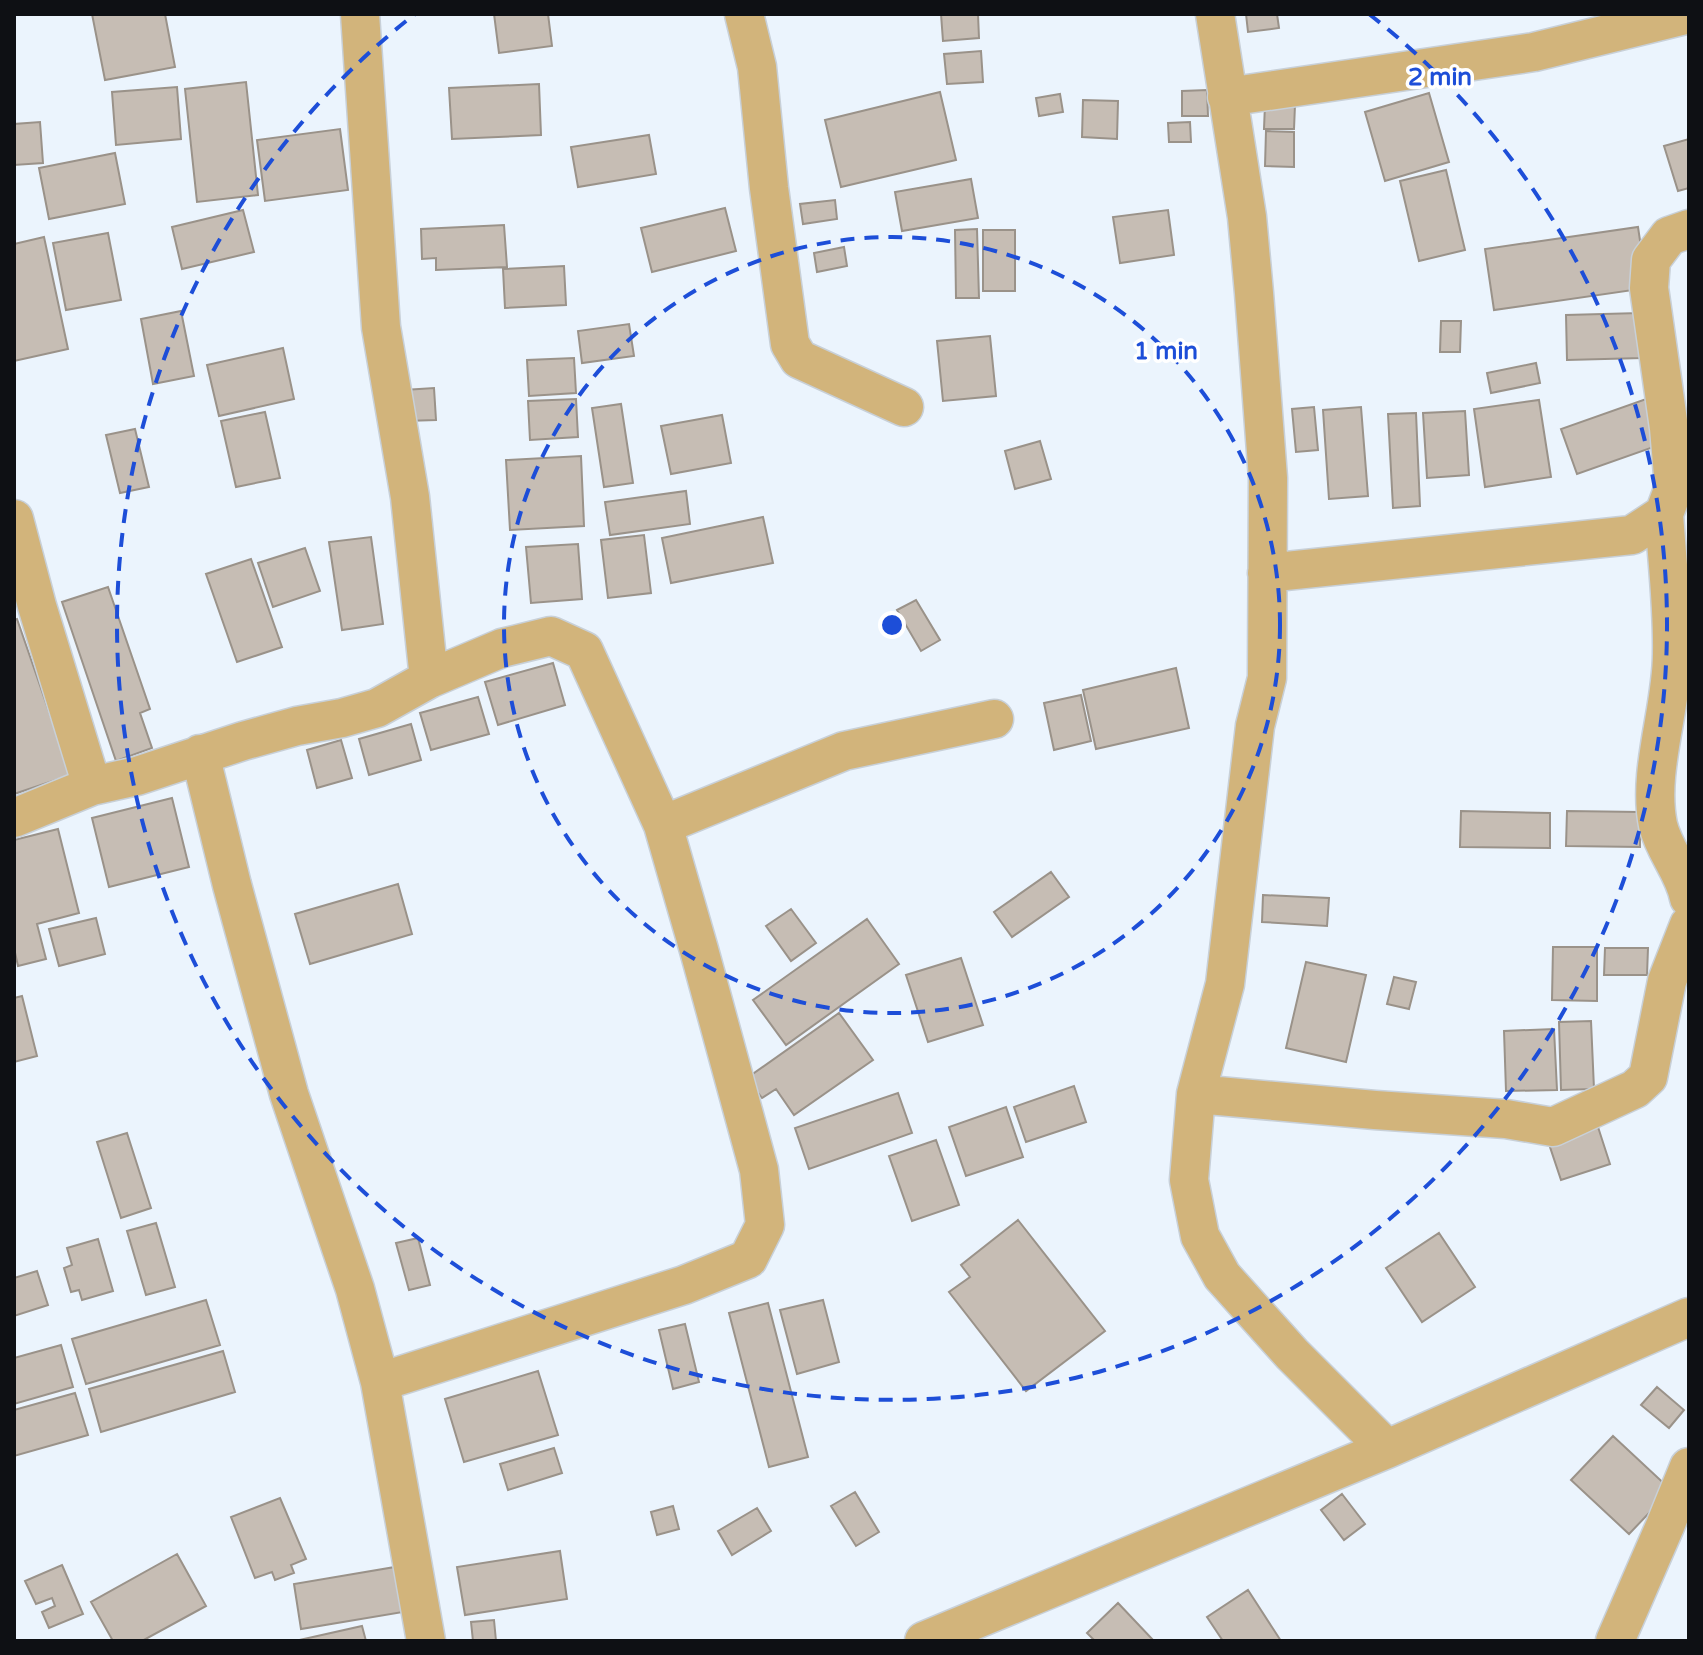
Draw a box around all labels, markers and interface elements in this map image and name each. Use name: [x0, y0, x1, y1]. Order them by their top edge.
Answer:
text: 2 min: [1408, 63, 1472, 92]
text: 1 min: [1134, 337, 1198, 366]
centre of rings: [878, 611, 906, 639]

